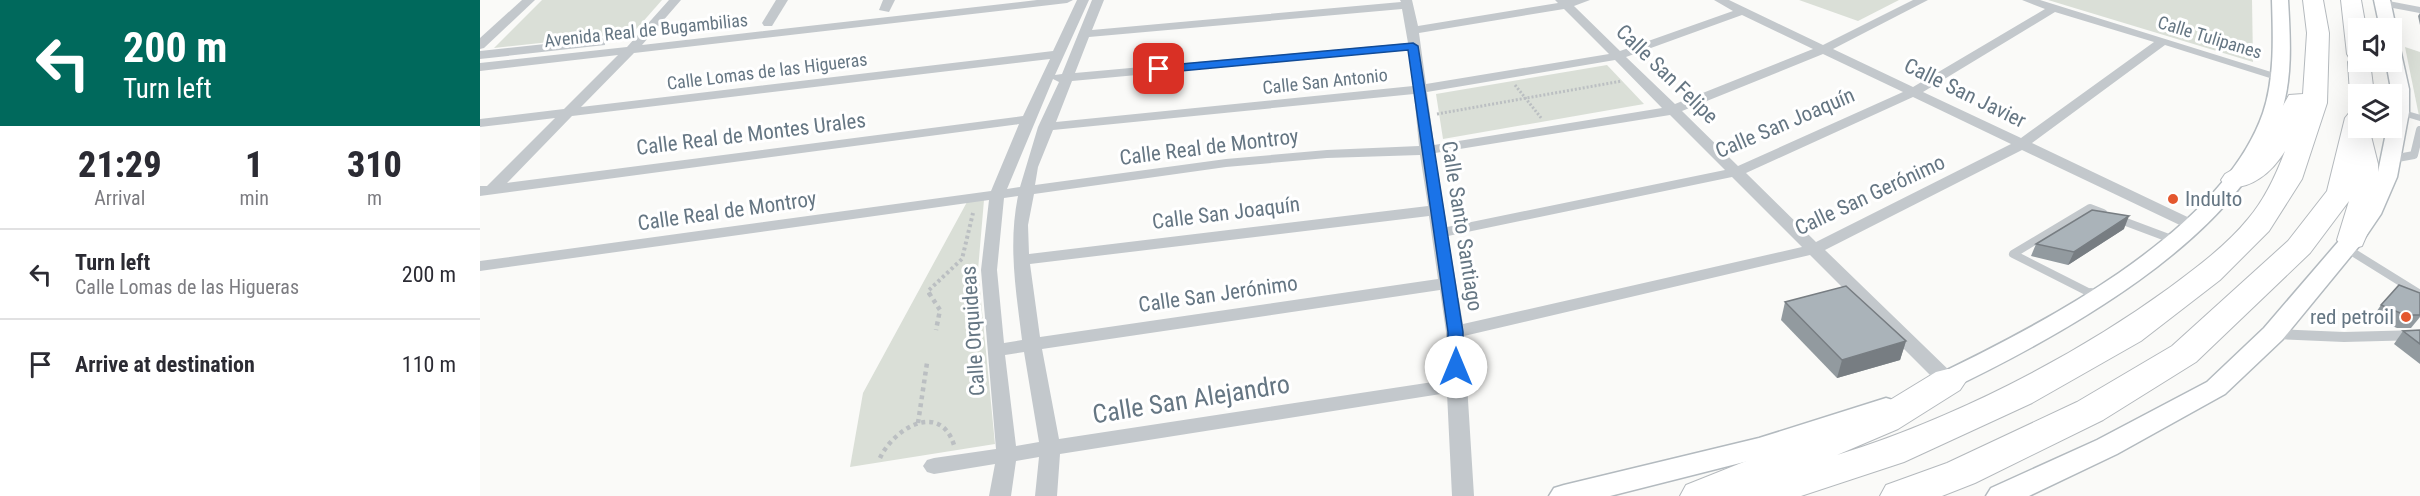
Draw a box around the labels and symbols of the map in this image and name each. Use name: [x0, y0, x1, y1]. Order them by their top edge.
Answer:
street label: Avenida Real de Bugambilias: [543, 9, 749, 51]
street label: Calle Tulipanes: [2155, 11, 2265, 63]
street label: Calle San Felipe: [1611, 20, 1723, 129]
pin: [1133, 43, 1184, 94]
street label: Calle Lomas de las Higueras: [666, 48, 868, 94]
street label: Calle San Javier: [1900, 53, 2030, 133]
street label: Calle San Antonio: [1261, 64, 1389, 98]
street label: Calle San Joaquín: [1712, 83, 1858, 163]
street label: Calle Real de Montes Urales: [635, 108, 867, 160]
street label: Calle Real de Montroy: [1118, 124, 1300, 170]
street label: Calle Santo Santiago: [1437, 139, 1487, 313]
street label: Calle San Gerónimo: [1791, 150, 1949, 240]
street label: Calle Real de Montroy: [636, 187, 818, 235]
place label: Indulto: [2185, 187, 2242, 211]
street label: Calle San Joaquín: [1151, 192, 1301, 234]
marker: Indulto: [2166, 192, 2180, 206]
street label: Calle Orquideas: [956, 265, 990, 397]
street label: Calle San Jerónimo: [1137, 271, 1299, 317]
place label: red petroil: [2310, 305, 2394, 329]
marker: red petroil: [2399, 310, 2413, 324]
position arrow: [1424, 335, 1488, 399]
street label: Calle San Alejandro: [1090, 369, 1292, 429]

